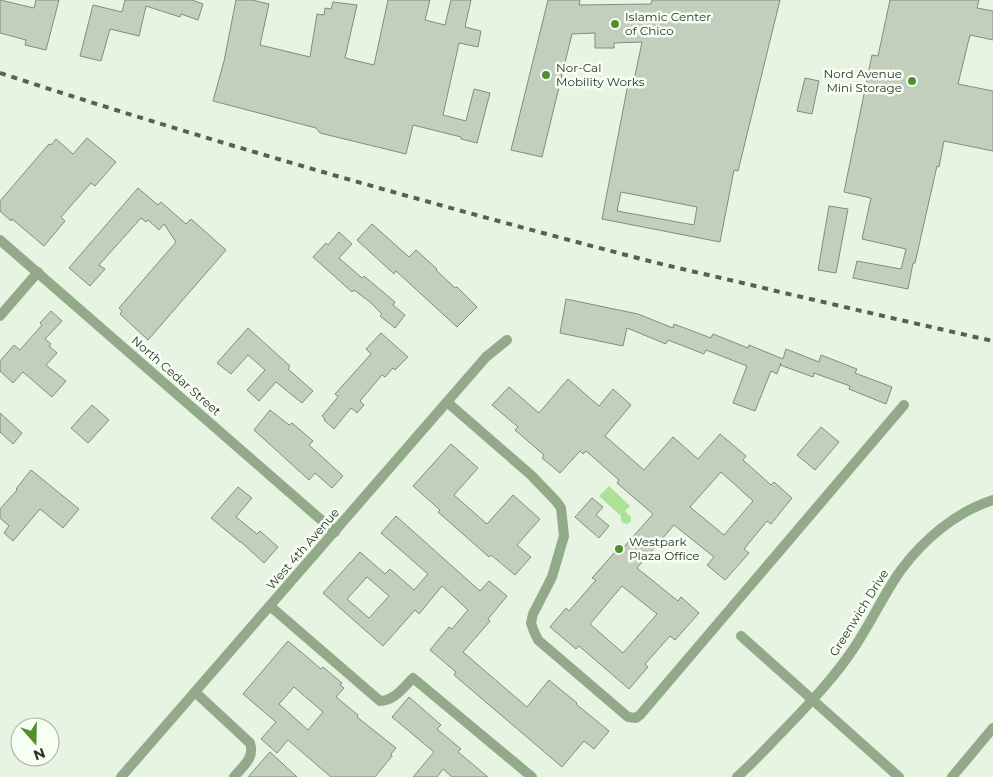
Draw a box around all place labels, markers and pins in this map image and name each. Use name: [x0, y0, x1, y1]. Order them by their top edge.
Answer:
place label: Islamic Center of Chico: [625, 9, 711, 38]
marker: Islamic Center of Chico: [609, 18, 621, 30]
place label: Nor-Cal Mobility Works: [556, 60, 645, 89]
place label: Nord Avenue Mini Storage: [823, 66, 902, 95]
marker: Nor-Cal Mobility Works: [540, 69, 552, 81]
marker: Nord Avenue Mini Storage: [906, 75, 918, 87]
place label: Westpark Plaza Office: [629, 534, 700, 563]
marker: Westpark Plaza Office: [613, 543, 625, 555]

